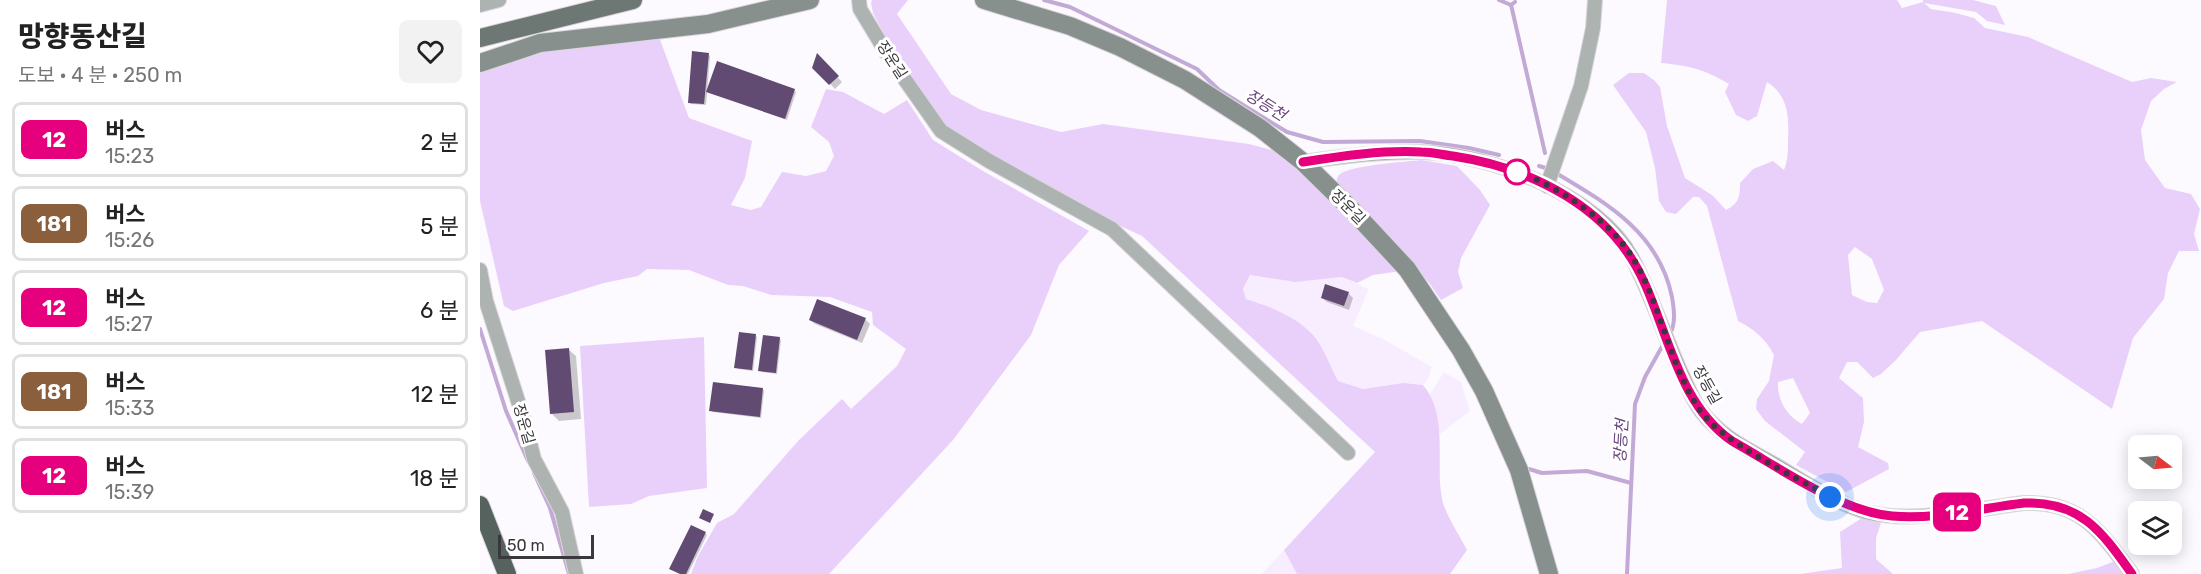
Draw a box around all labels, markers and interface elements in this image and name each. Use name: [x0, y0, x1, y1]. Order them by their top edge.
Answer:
text: 망향동산길: [18, 20, 147, 53]
button: heart: [399, 20, 462, 83]
street label: 장운길: [873, 38, 911, 82]
text: 도보 · 4 분 · 250 m: [18, 63, 182, 87]
water label: 장등천: [1242, 85, 1292, 126]
text: 버스: [105, 117, 145, 144]
text: 12: [42, 127, 66, 152]
text: 2 분: [420, 129, 459, 156]
text: 15:23: [105, 144, 154, 168]
unlabelled marker: [1504, 159, 1530, 185]
street label: 장운길: [1327, 186, 1369, 228]
text: 버스: [105, 201, 145, 228]
text: 181: [36, 211, 72, 236]
text: 5 분: [420, 213, 459, 240]
text: 15:26: [105, 228, 154, 252]
text: 버스: [105, 285, 145, 312]
text: 12: [42, 295, 66, 320]
text: 6 분: [420, 297, 459, 324]
text: 15:27: [105, 312, 153, 336]
street label: 장등길: [1689, 363, 1725, 407]
text: 버스: [105, 369, 145, 396]
text: 181: [36, 379, 72, 404]
text: 12 분: [411, 381, 459, 408]
text: 15:33: [105, 396, 155, 420]
street label: 장운길: [510, 402, 538, 446]
water label: 장등천: [1610, 416, 1632, 464]
north arrow: [2128, 435, 2182, 489]
map controls: [2128, 435, 2182, 555]
text: 버스: [105, 453, 145, 480]
text: 12: [42, 463, 66, 488]
text: 18 분: [410, 465, 459, 492]
text: 15:39: [105, 480, 154, 504]
your location: [1815, 482, 1845, 512]
line badge: 12: [1930, 492, 1984, 532]
text: 12: [1945, 500, 1969, 525]
button: layers: [2128, 501, 2182, 555]
scale bar: [498, 532, 594, 560]
text: 50 m: [507, 536, 545, 555]

